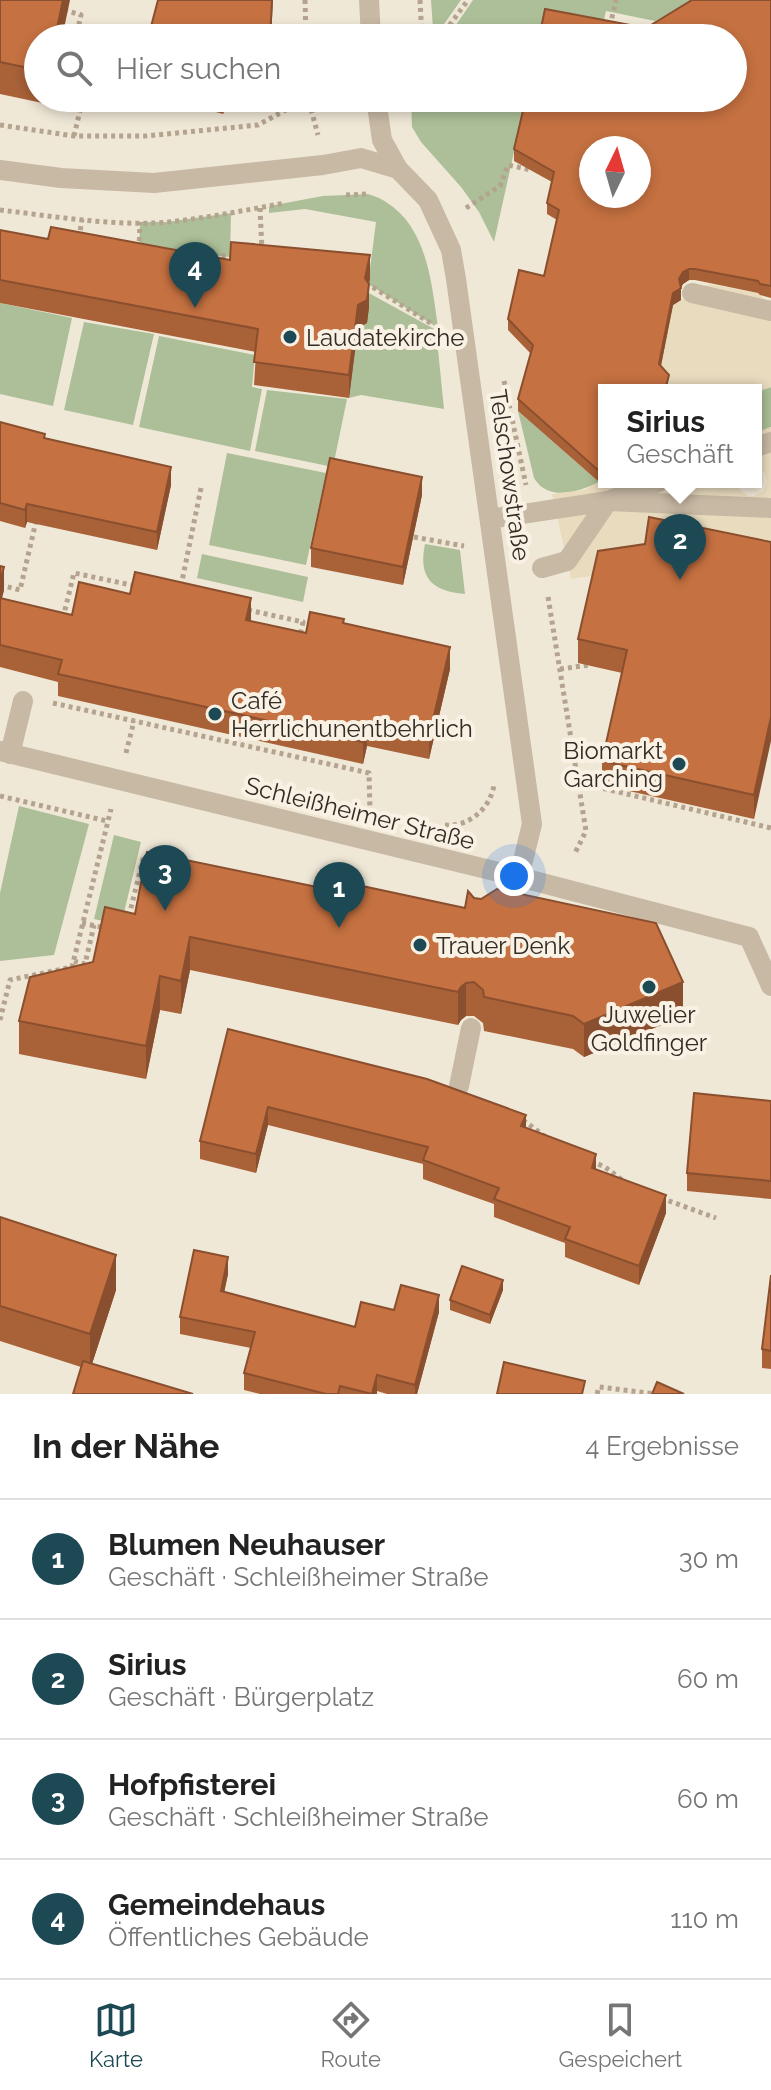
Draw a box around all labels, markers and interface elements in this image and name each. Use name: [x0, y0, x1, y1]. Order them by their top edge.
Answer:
search box: [24, 24, 747, 112]
icon: search: [52, 46, 96, 90]
text: Hier suchen: [116, 51, 281, 86]
north arrow: [579, 136, 651, 208]
pin: 4: [169, 242, 221, 308]
place label: Laudatekirche: [306, 323, 464, 352]
marker: Laudatekirche: [281, 328, 299, 346]
popup: [598, 384, 762, 488]
street label: Telschowstraße: [484, 387, 536, 563]
text: Sirius: [626, 404, 705, 439]
text: Geschäft: [626, 439, 734, 469]
pin: 2: [654, 514, 706, 580]
place label: Café Herrlichunentbehrlich: [231, 686, 473, 743]
marker: Café Herrlichunentbehrlich: [206, 705, 224, 723]
place label: Biomarkt Garching: [563, 736, 663, 793]
marker: Biomarkt Garching: [670, 755, 688, 773]
street label: Schleißheimer Straße: [242, 770, 478, 856]
pin: 3: [139, 845, 191, 911]
your location: [494, 856, 534, 896]
pin: 1: [313, 862, 365, 928]
place label: Trauer Denk: [436, 931, 571, 960]
marker: Trauer Denk: [411, 936, 429, 954]
marker: Juwelier Goldfinger: [640, 978, 658, 996]
place label: Juwelier Goldfinger: [591, 1000, 708, 1057]
text: In der Nähe: [32, 1426, 219, 1466]
text: 4 Ergebnisse: [585, 1431, 739, 1461]
text: Blumen Neuhauser: [108, 1527, 385, 1562]
text: 1: [52, 1544, 64, 1574]
text: 30 m: [679, 1544, 739, 1574]
text: Geschäft · Schleißheimer Straße: [108, 1562, 488, 1592]
text: Sirius: [108, 1647, 187, 1682]
text: 2: [51, 1664, 65, 1694]
text: 60 m: [677, 1664, 739, 1694]
text: Geschäft · Bürgerplatz: [108, 1682, 374, 1712]
text: Hofpfisterei: [108, 1767, 276, 1802]
text: 3: [51, 1784, 65, 1814]
text: 60 m: [677, 1784, 739, 1814]
text: Geschäft · Schleißheimer Straße: [108, 1802, 488, 1832]
text: Gemeindehaus: [108, 1887, 325, 1922]
text: 4: [51, 1904, 65, 1934]
text: 110 m: [670, 1904, 739, 1934]
text: Öffentliches Gebäude: [108, 1922, 369, 1952]
tab: Karte: [89, 1998, 143, 2072]
tab: Route: [321, 1998, 381, 2072]
tab: Gespeichert: [559, 1998, 682, 2072]

